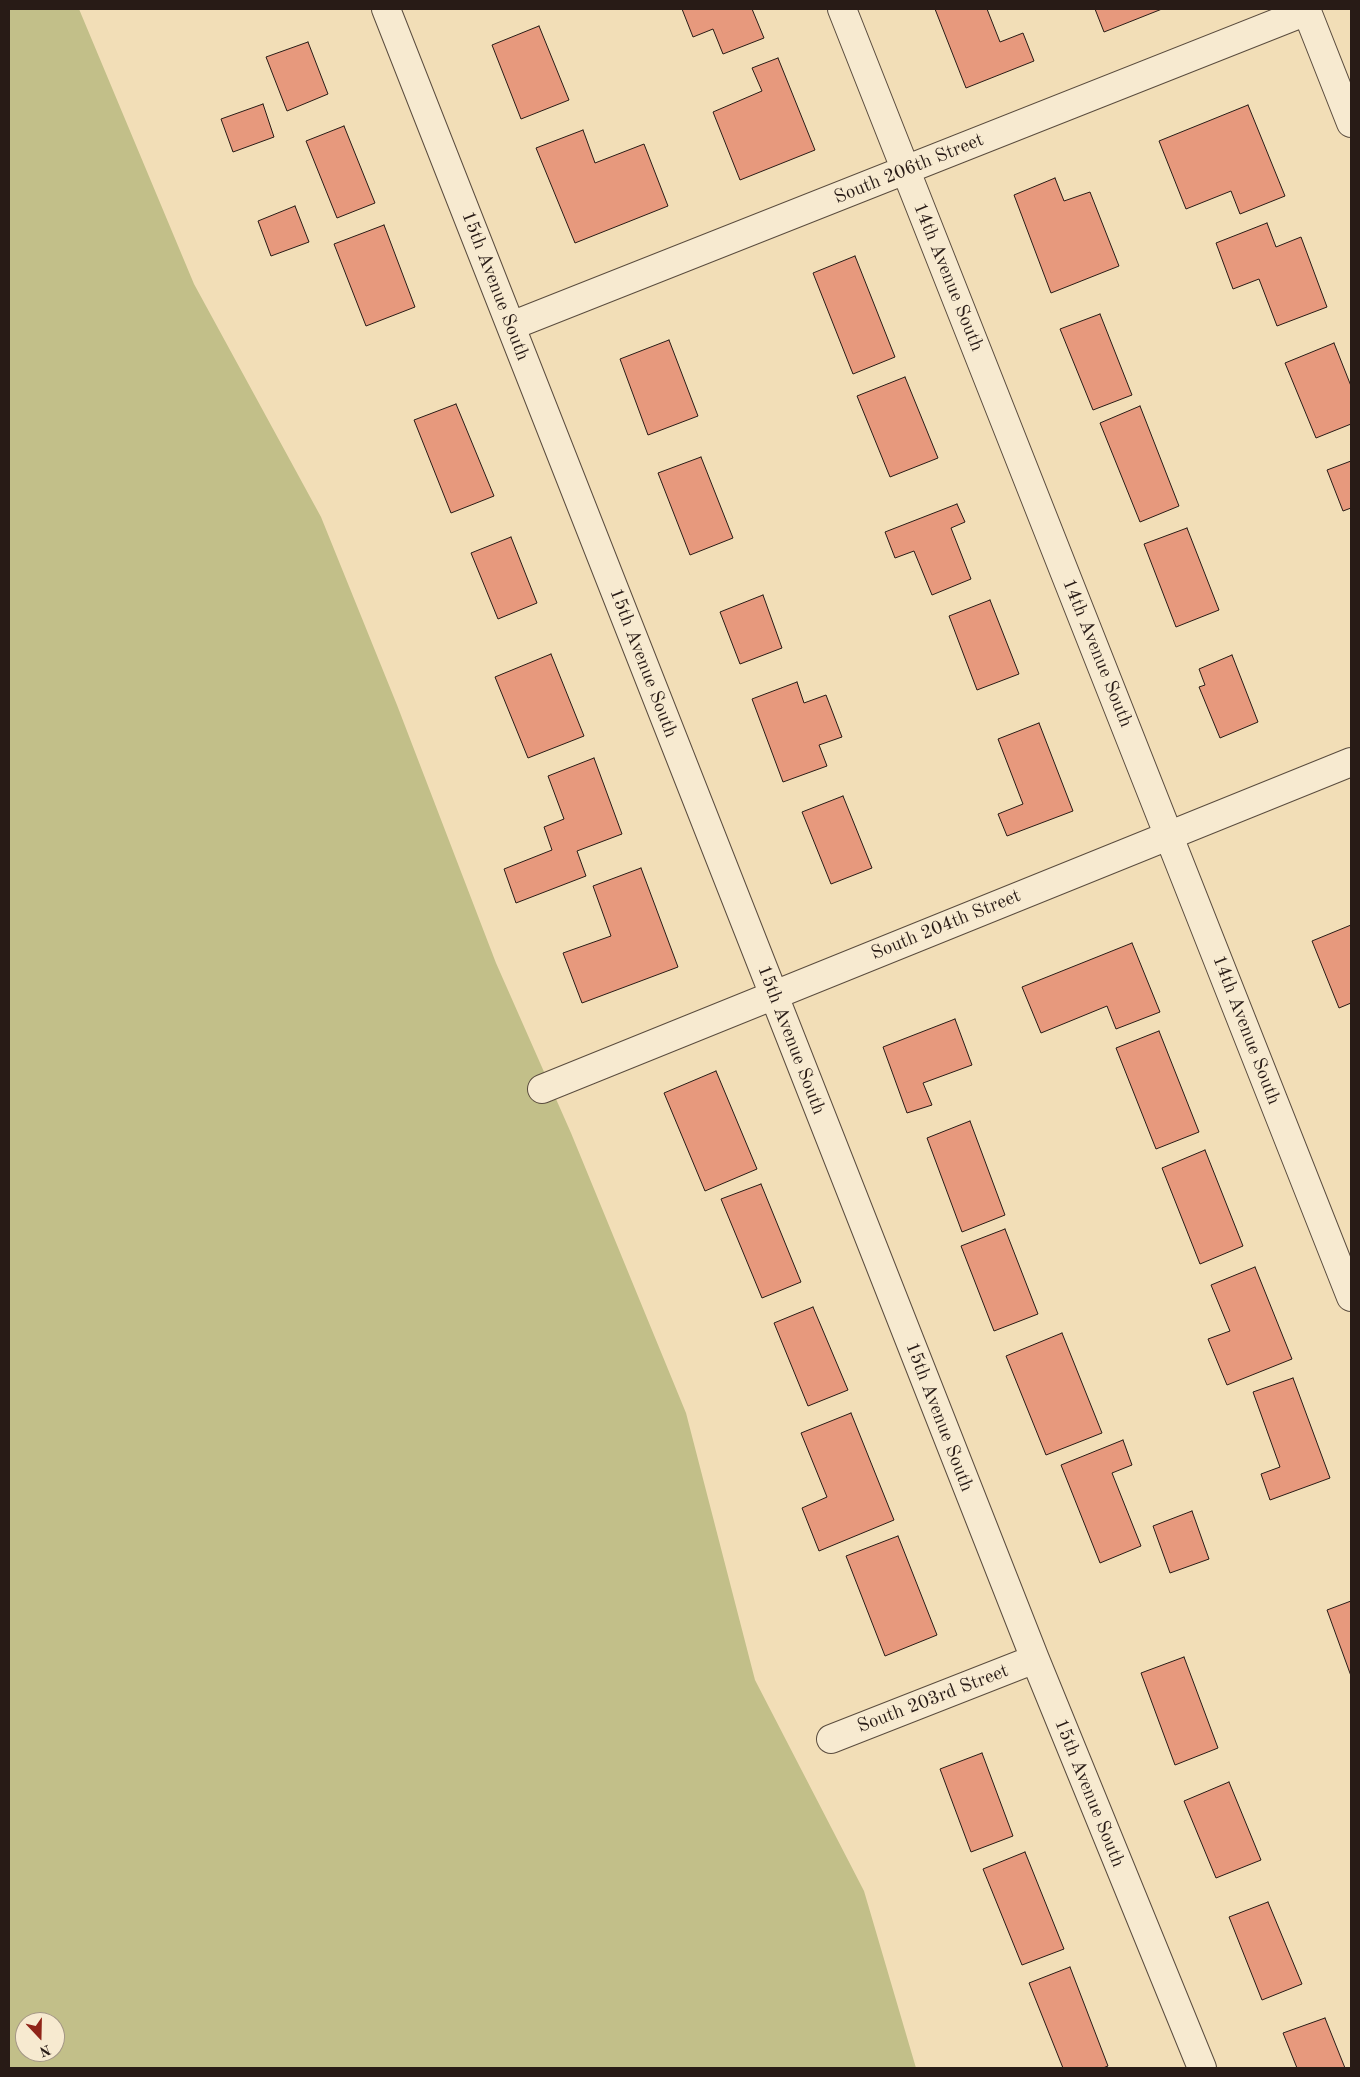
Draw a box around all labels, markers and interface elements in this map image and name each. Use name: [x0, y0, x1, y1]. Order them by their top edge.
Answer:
street label: South 206th Street: [831, 129, 987, 209]
street label: 14th Avenue South: [908, 199, 988, 355]
street label: 15th Avenue South: [456, 208, 534, 364]
street label: 14th Avenue South: [1057, 575, 1137, 731]
street label: 15th Avenue South: [604, 585, 682, 741]
street label: South 204th Street: [868, 885, 1024, 965]
street label: 14th Avenue South: [1207, 952, 1285, 1108]
street label: 15th Avenue South: [752, 962, 830, 1118]
street label: 15th Avenue South: [900, 1339, 978, 1495]
street label: South 203rd Street: [854, 1660, 1012, 1738]
street label: 15th Avenue South: [1049, 1715, 1129, 1871]
north arrow: [15, 2012, 65, 2062]
text: N: [38, 2042, 53, 2059]

